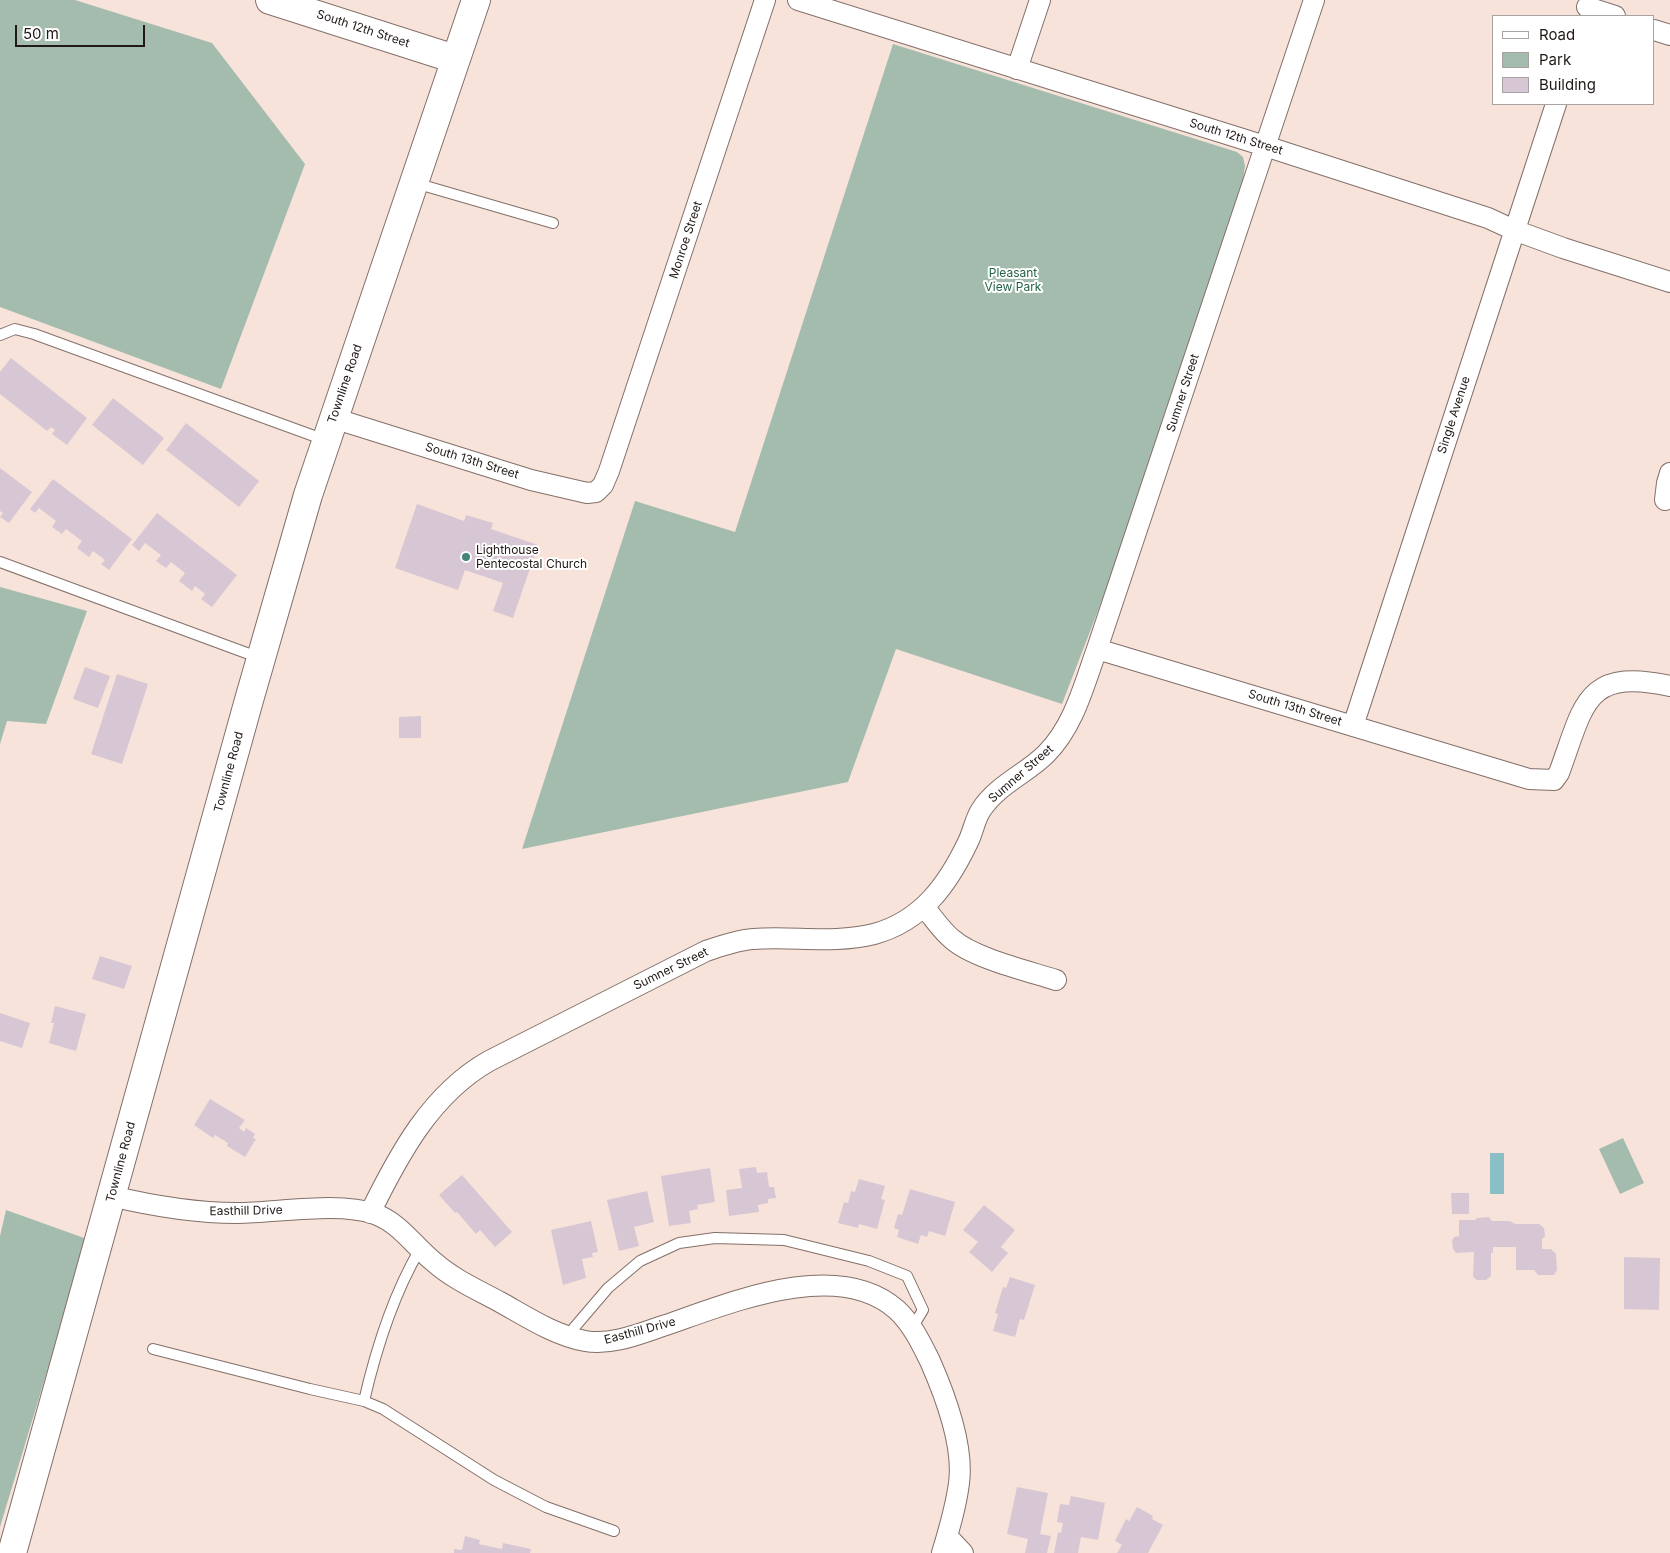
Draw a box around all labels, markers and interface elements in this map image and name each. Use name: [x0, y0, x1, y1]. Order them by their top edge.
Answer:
street label: South 12th Street: [315, 7, 411, 51]
scale bar: [18, 15, 148, 47]
legend: [1492, 15, 1655, 105]
text: 50 m: [23, 24, 59, 43]
text: Road: [1539, 25, 1575, 44]
text: Park: [1539, 50, 1571, 69]
text: Building: [1539, 75, 1596, 94]
street label: South 12th Street: [1188, 116, 1284, 158]
street label: Monroe Street: [667, 199, 705, 281]
park label: Pleasant View Park: [985, 266, 1041, 294]
street label: Townline Road: [325, 342, 365, 426]
street label: Sumner Street: [1164, 352, 1202, 434]
street label: Single Avenue: [1435, 375, 1473, 455]
street label: South 13th Street: [424, 440, 520, 482]
place label: Lighthouse Pentecostal Church: [476, 543, 587, 571]
marker: Lighthouse Pentecostal Church: [460, 551, 472, 563]
street label: South 13th Street: [1247, 687, 1343, 729]
street label: Townline Road: [211, 730, 247, 814]
street label: Sumner Street: [986, 742, 1056, 806]
street label: Sumner Street: [631, 945, 711, 993]
street label: Townline Road: [103, 1120, 139, 1204]
street label: Easthill Drive: [209, 1203, 283, 1219]
street label: Easthill Drive: [603, 1315, 677, 1347]

